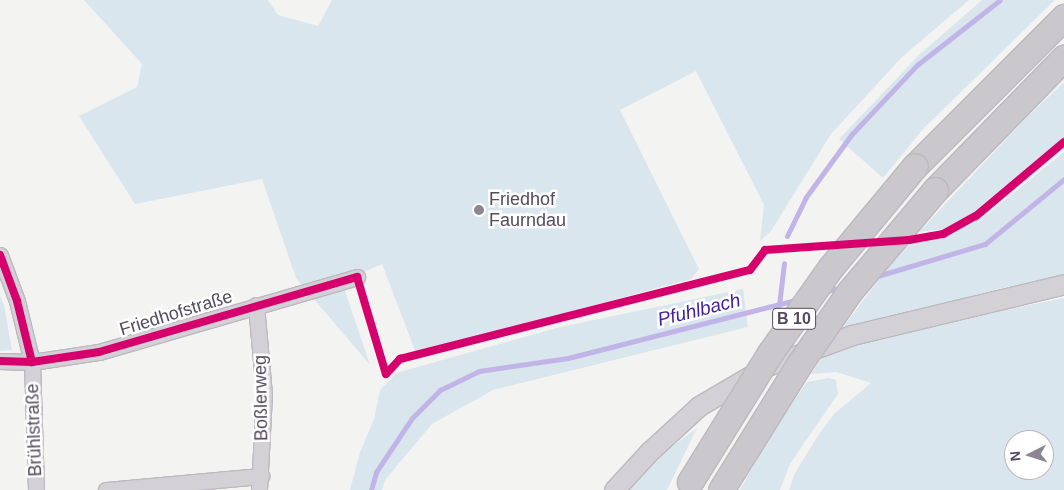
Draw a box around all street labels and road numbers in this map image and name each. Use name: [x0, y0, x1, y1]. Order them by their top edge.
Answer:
street label: Friedhofstraße: [117, 286, 235, 340]
road number: B 10: [772, 306, 816, 332]
street label: Boßlerweg: [249, 355, 273, 441]
street label: Brühlstraße: [22, 383, 46, 477]

